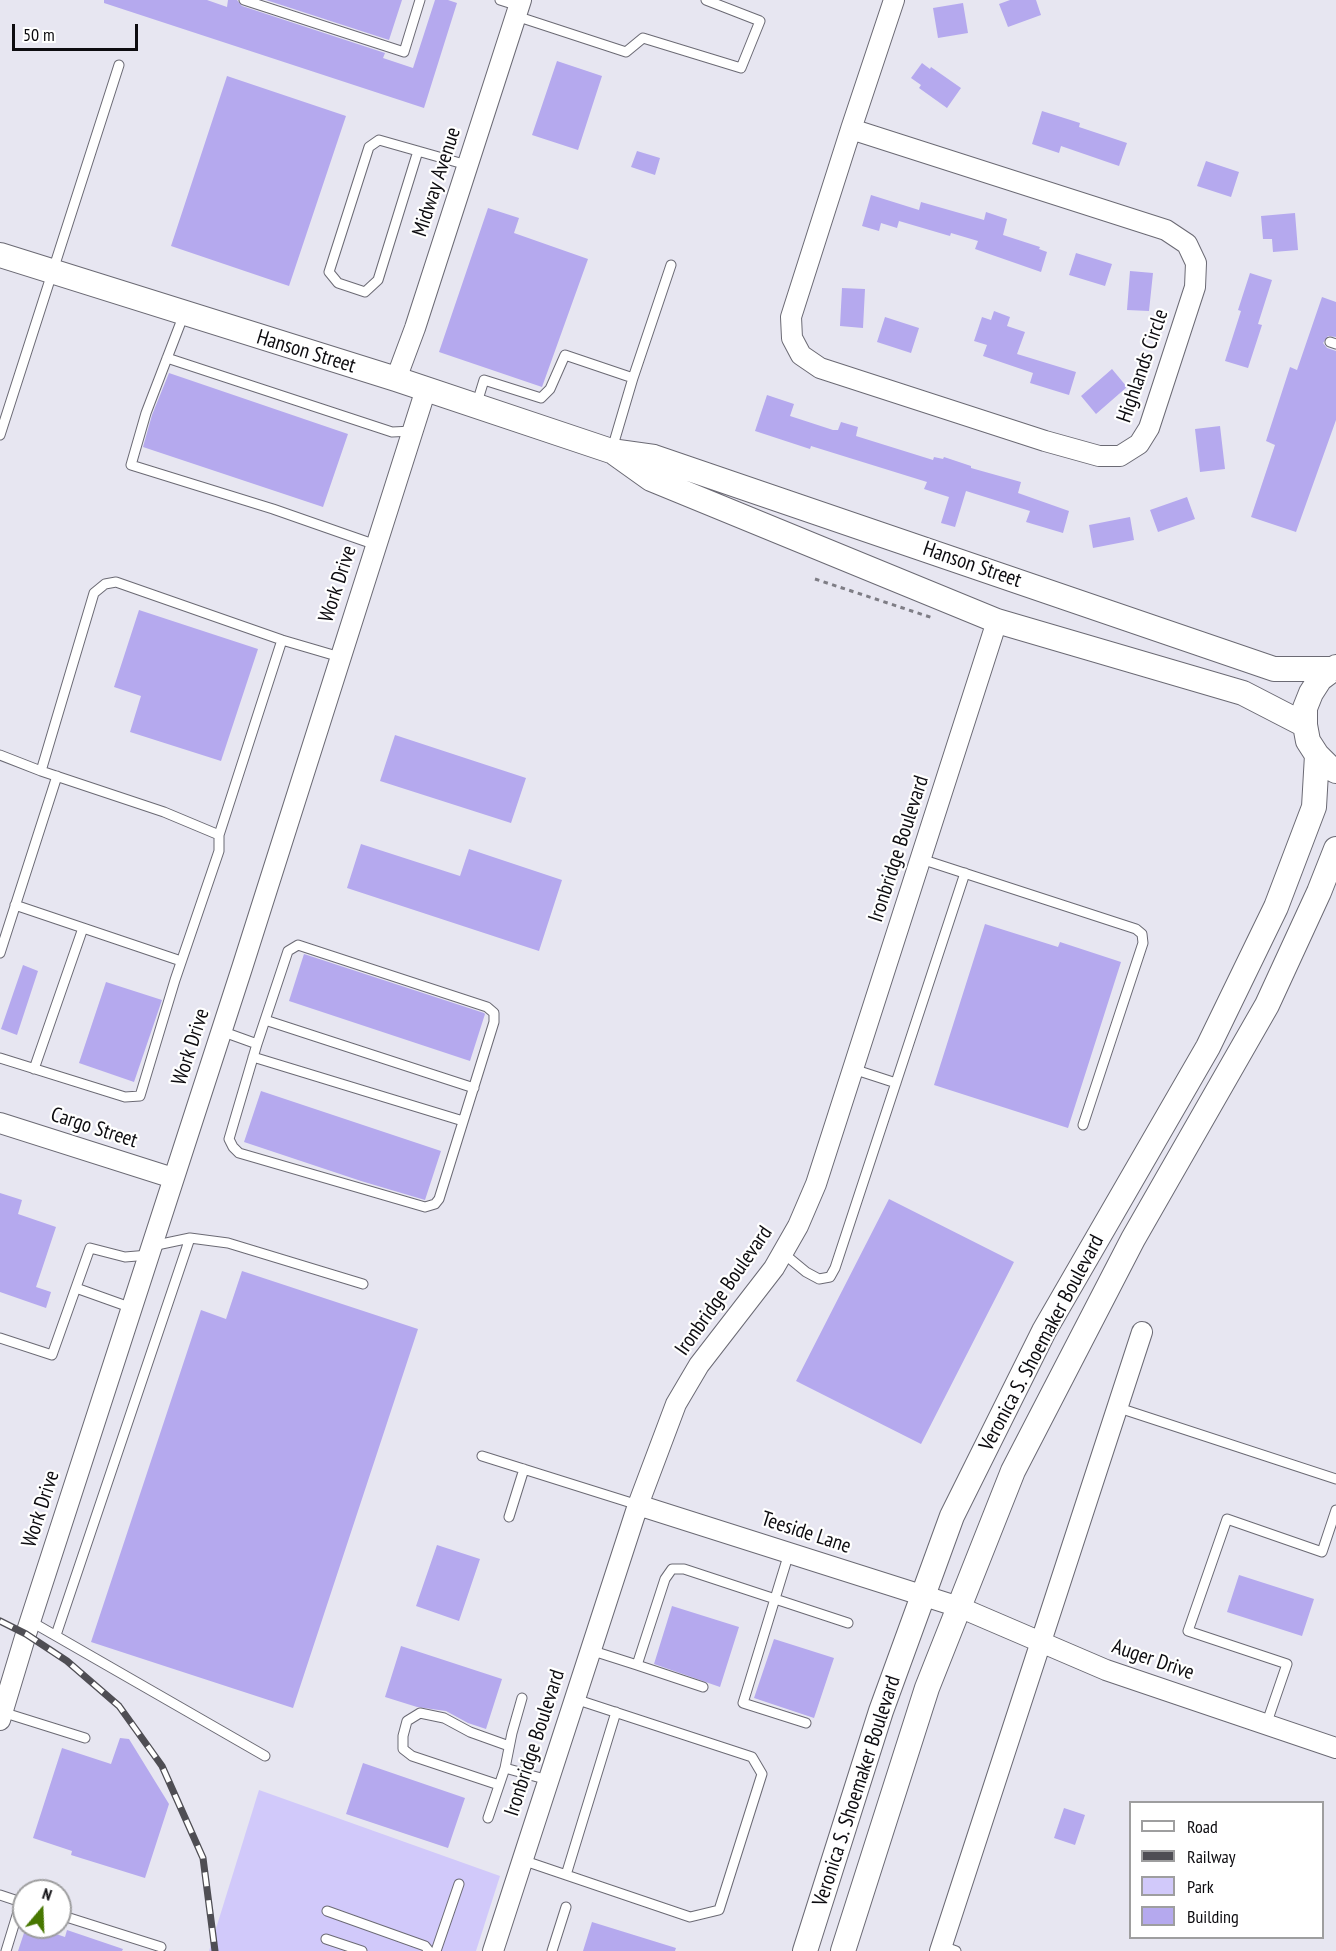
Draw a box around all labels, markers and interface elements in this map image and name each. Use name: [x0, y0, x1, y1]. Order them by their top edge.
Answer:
scale bar: [15, 12, 141, 50]
text: 50 m: [23, 23, 55, 46]
street label: Midway Avenue: [408, 124, 466, 240]
street label: Highlands Circle: [1112, 306, 1174, 426]
street label: Hanson Street: [253, 325, 359, 379]
street label: Hanson Street: [920, 536, 1024, 594]
street label: Work Drive: [314, 543, 362, 625]
street label: Ironbridge Boulevard: [863, 773, 935, 925]
street label: Work Drive: [167, 1006, 215, 1088]
street label: Cargo Street: [48, 1102, 140, 1154]
street label: Ironbridge Boulevard: [670, 1221, 778, 1361]
street label: Veronica S. Shoemaker Boulevard: [974, 1231, 1110, 1455]
street label: Work Drive: [17, 1468, 65, 1550]
street label: Teeside Lane: [758, 1507, 854, 1559]
street label: Auger Drive: [1109, 1634, 1197, 1686]
street label: Ironbridge Boulevard: [499, 1667, 571, 1819]
street label: Veronica S. Shoemaker Boulevard: [808, 1672, 906, 1910]
legend: [1129, 1801, 1324, 1939]
text: Road: [1187, 1815, 1218, 1838]
text: Railway: [1187, 1845, 1236, 1868]
text: Park: [1187, 1875, 1214, 1898]
north arrow: [12, 1879, 72, 1939]
text: N: [40, 1883, 55, 1905]
text: Building: [1187, 1905, 1239, 1928]

